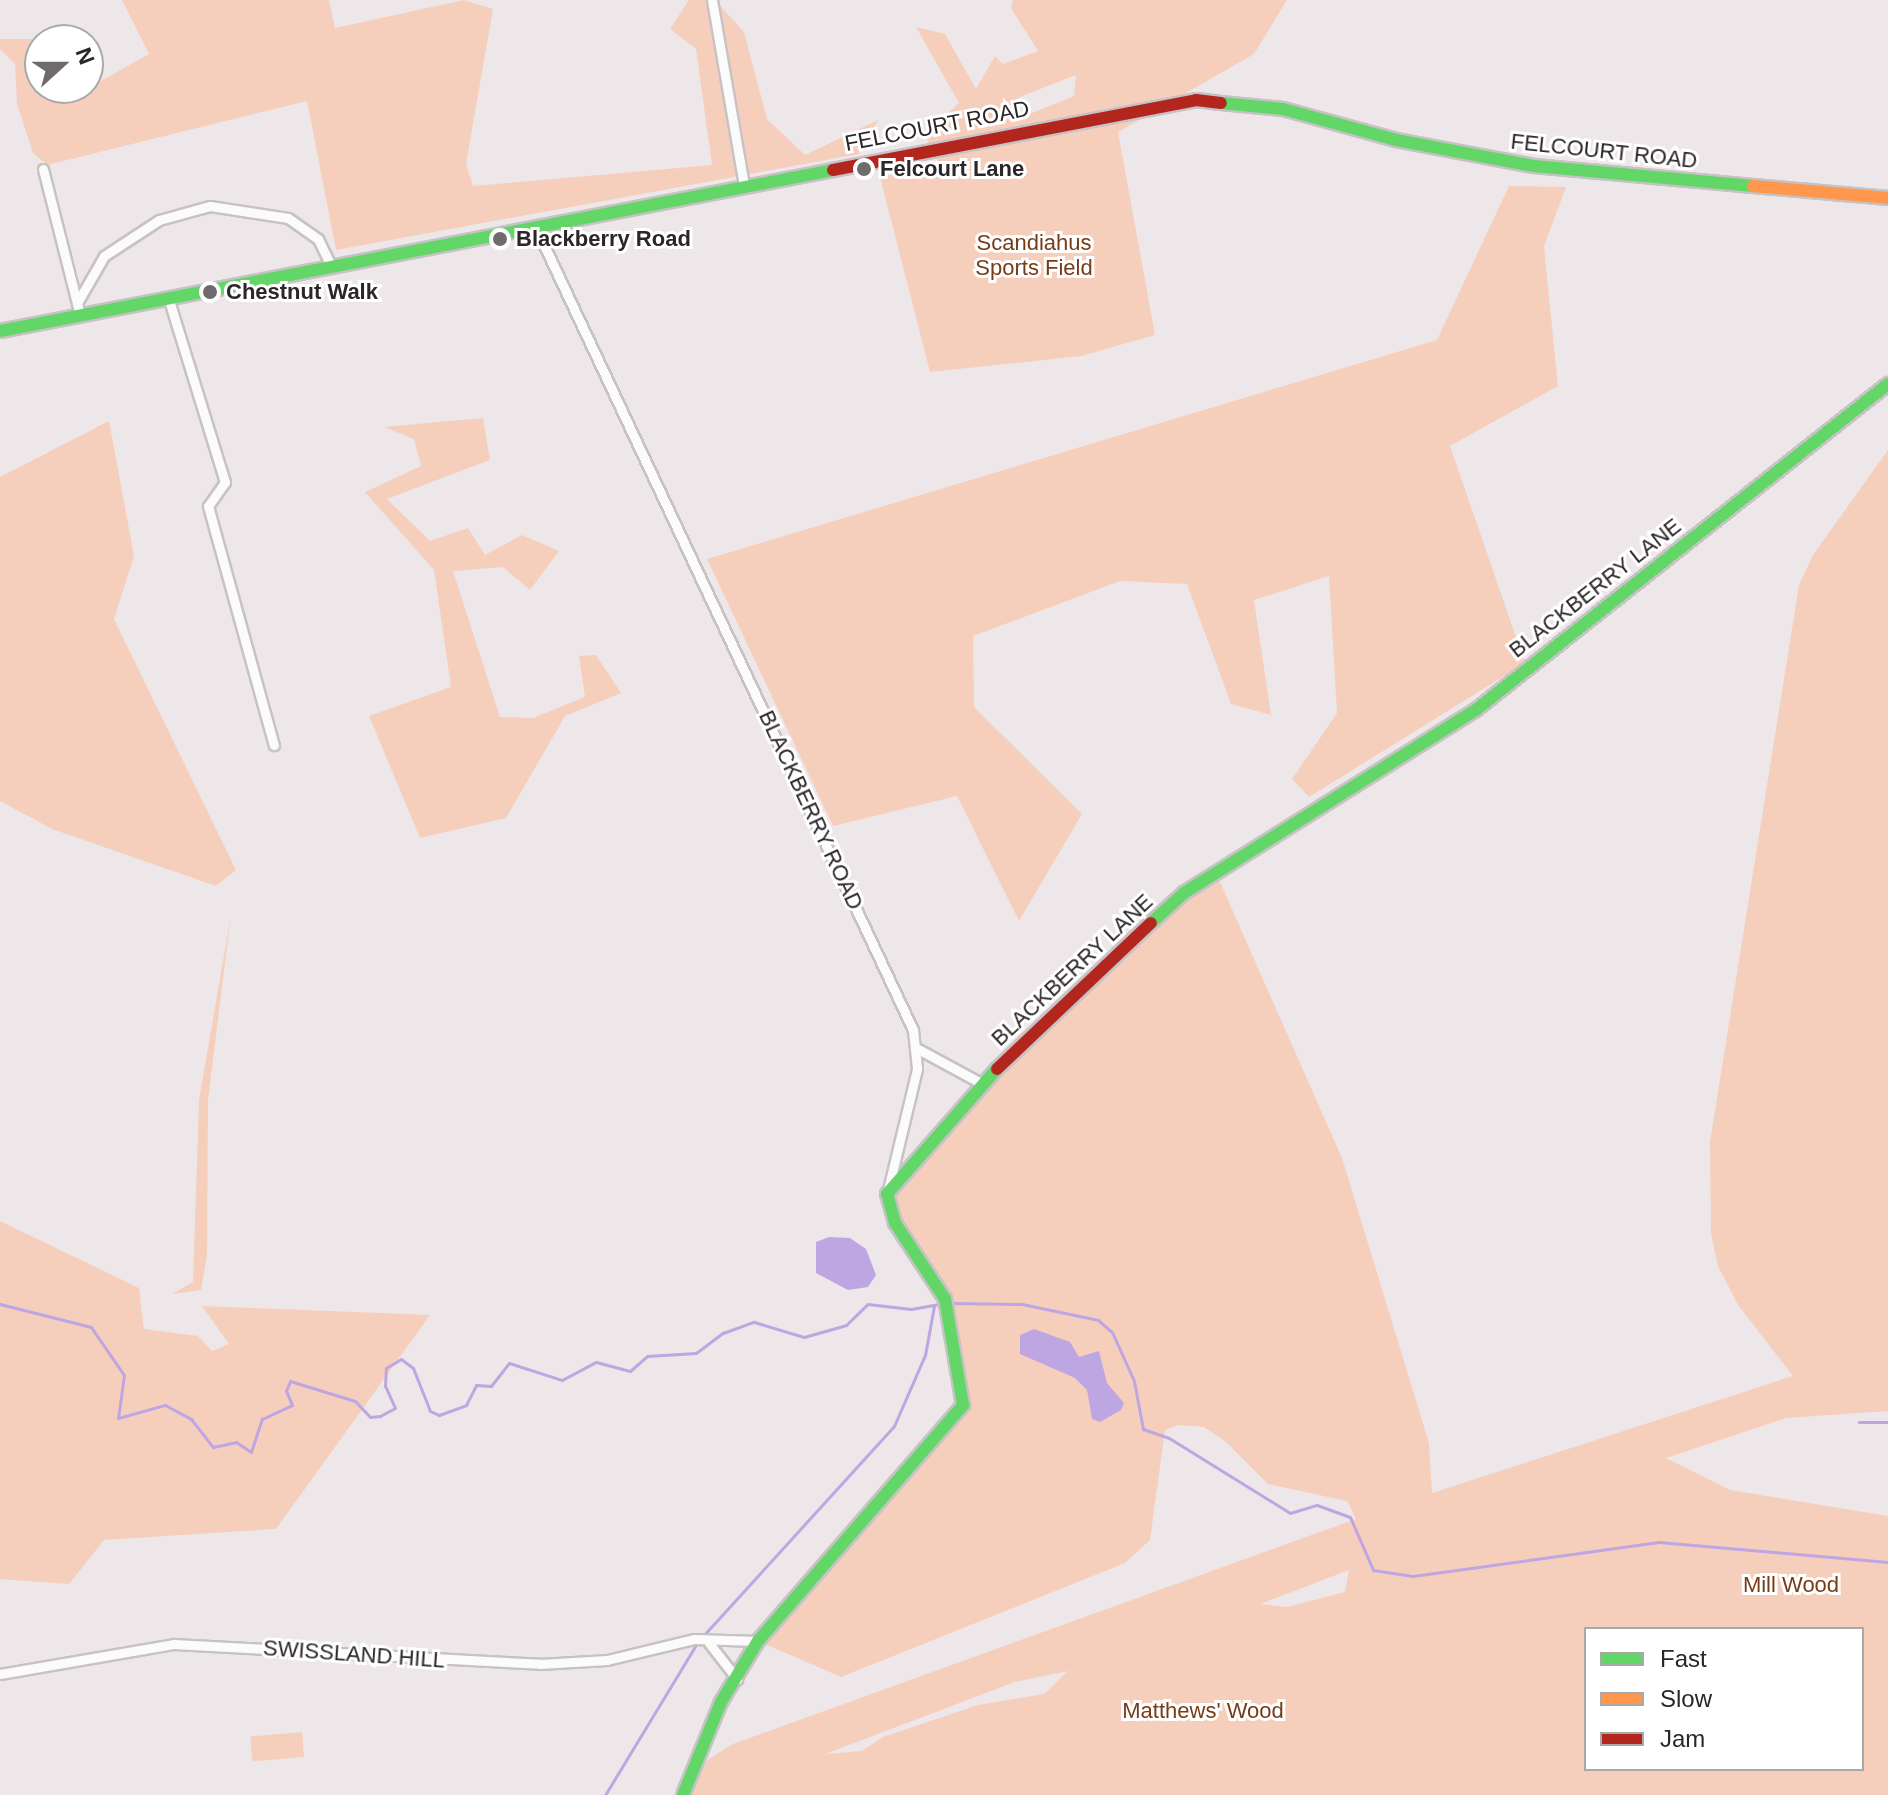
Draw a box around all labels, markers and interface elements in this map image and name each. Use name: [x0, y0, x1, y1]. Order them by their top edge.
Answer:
north arrow: [24, 24, 104, 104]
text: N: [70, 44, 100, 68]
street label: FELCOURT ROAD: [842, 95, 1032, 157]
street label: FELCOURT ROAD: [1509, 128, 1699, 174]
place label: Felcourt Lane: [880, 156, 1024, 182]
marker: Felcourt Lane: [855, 160, 873, 178]
place label: Blackberry Road: [516, 226, 691, 252]
park label: Scandiahus Sports Field: [975, 229, 1093, 280]
marker: Blackberry Road: [491, 230, 509, 248]
place label: Chestnut Walk: [226, 279, 378, 305]
marker: Chestnut Walk: [201, 283, 219, 301]
street label: BLACKBERRY LANE: [1504, 513, 1686, 663]
street label: BLACKBERRY ROAD: [753, 706, 869, 914]
street label: BLACKBERRY LANE: [986, 888, 1158, 1052]
park label: Mill Wood: [1743, 1572, 1839, 1598]
legend: [1584, 1627, 1864, 1771]
street label: SWISSLAND HILL: [262, 1634, 446, 1674]
text: Fast: [1660, 1645, 1707, 1672]
text: Slow: [1660, 1685, 1712, 1712]
park label: Matthews' Wood: [1122, 1698, 1284, 1724]
text: Jam: [1660, 1725, 1705, 1752]

